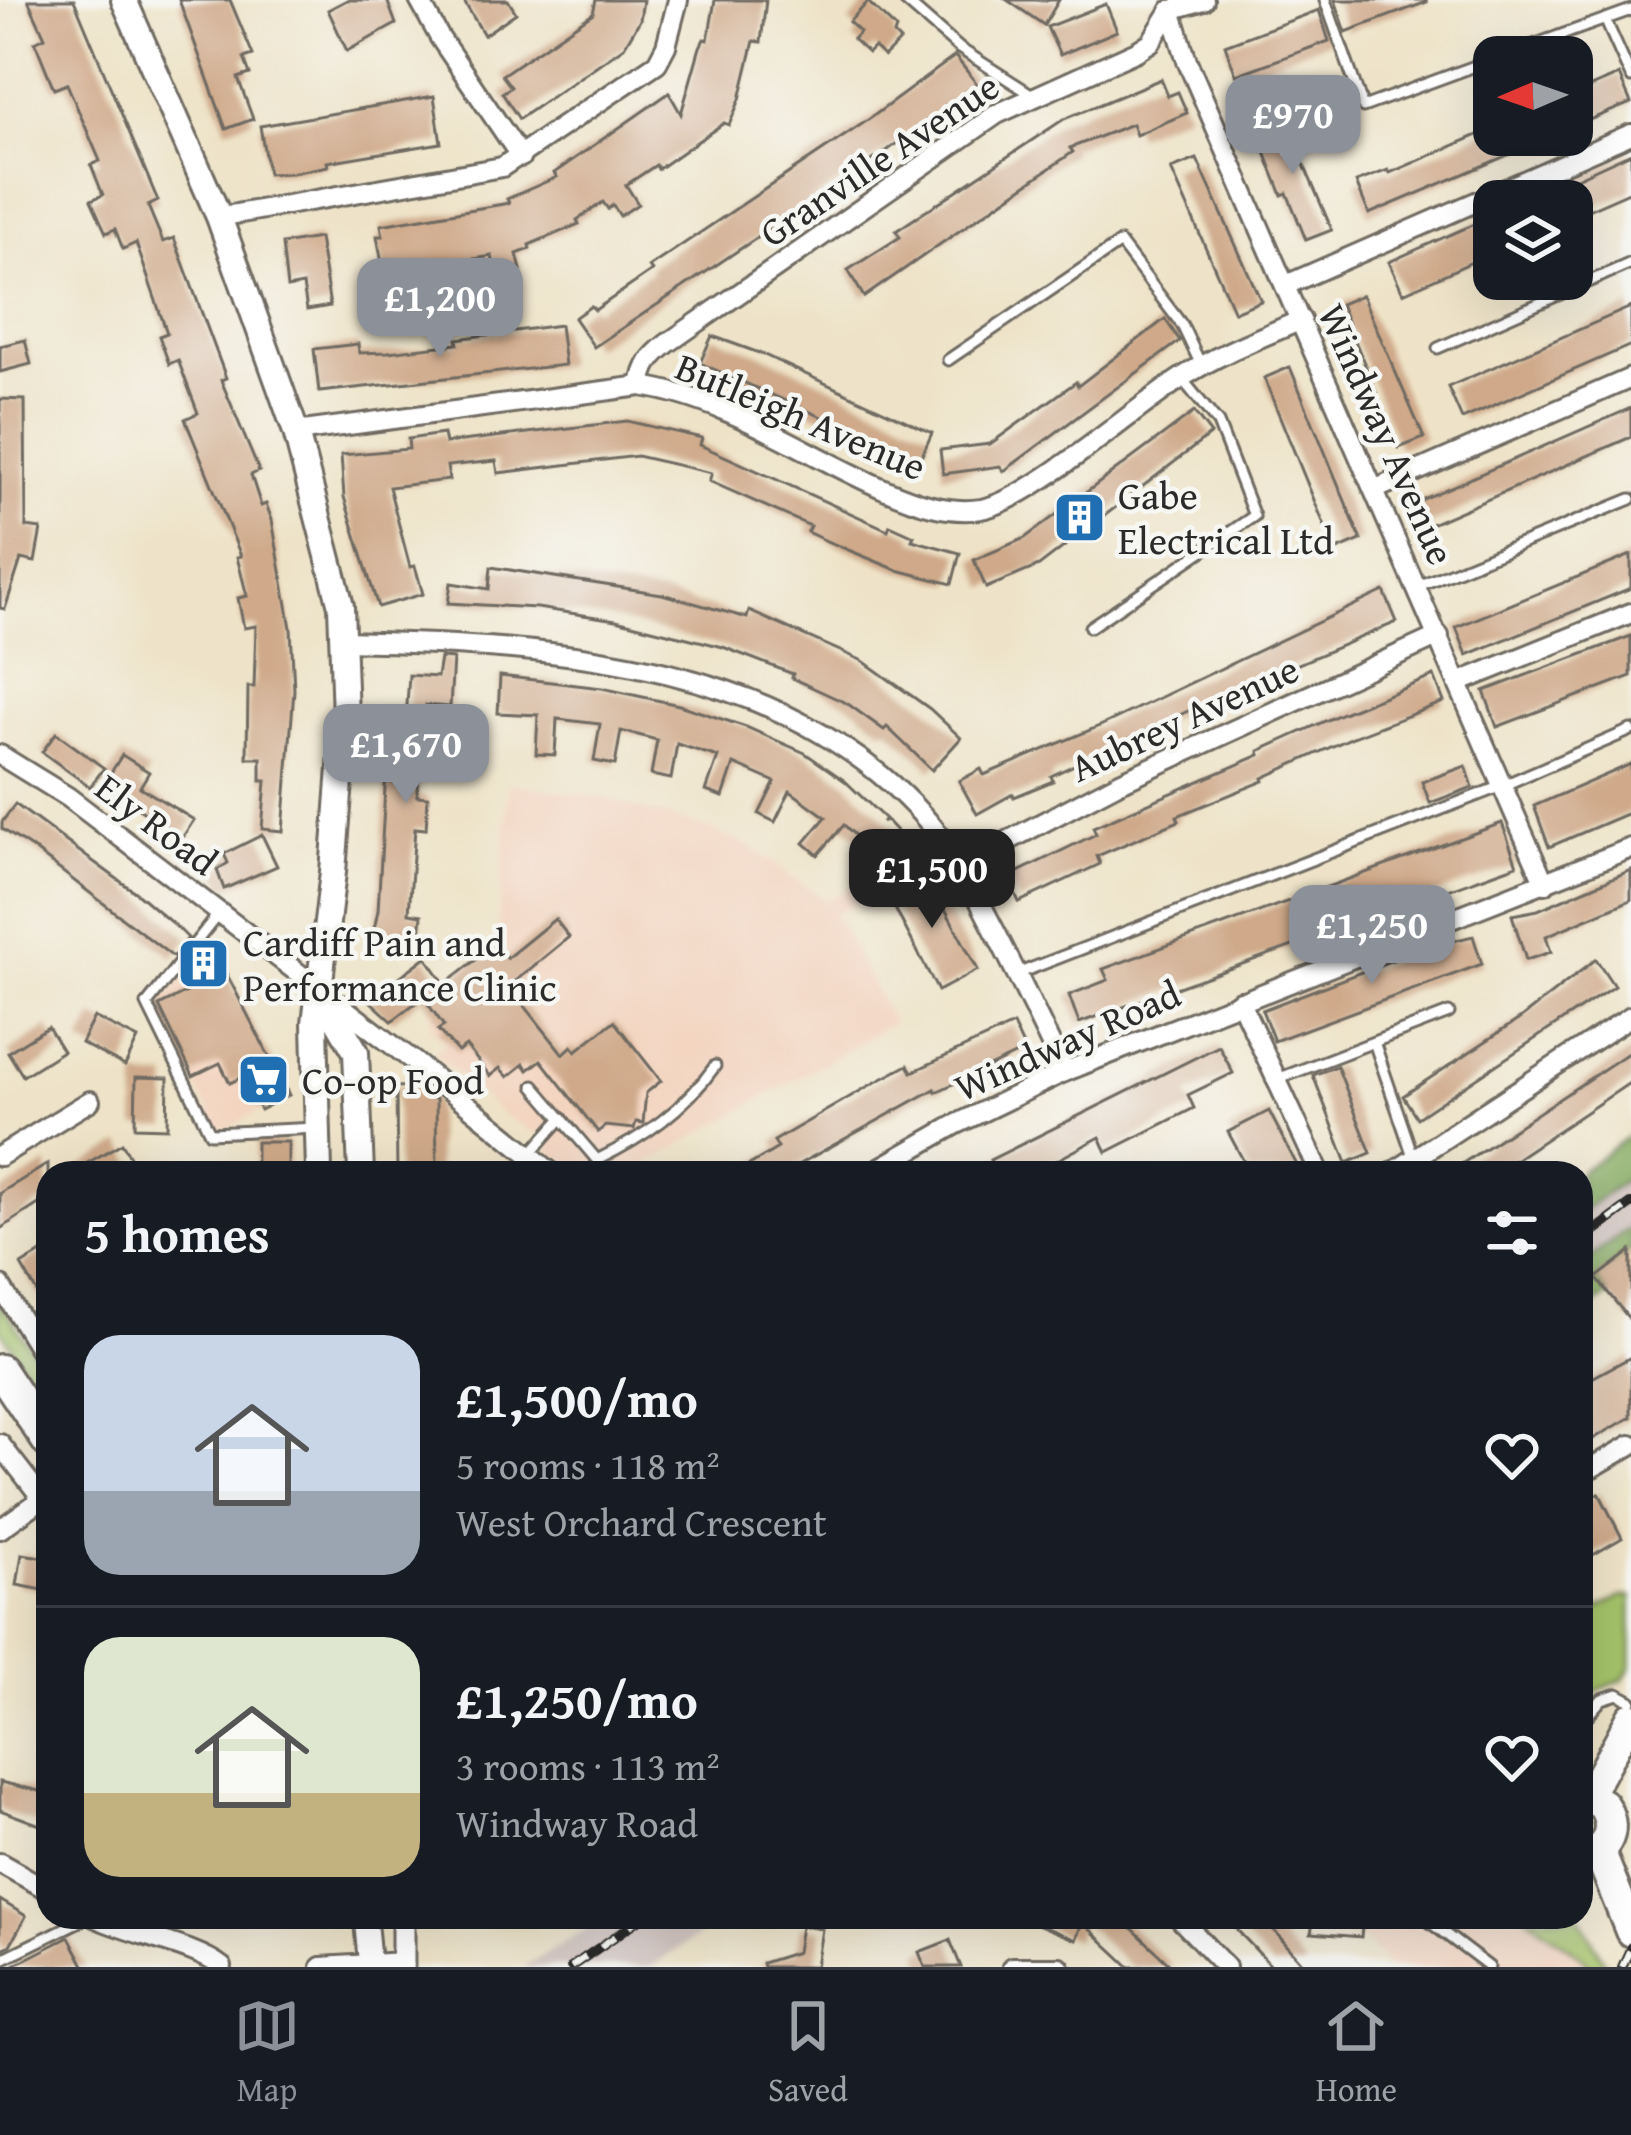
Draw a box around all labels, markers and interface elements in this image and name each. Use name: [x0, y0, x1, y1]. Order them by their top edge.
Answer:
north arrow: [1473, 36, 1593, 156]
map controls: [1473, 36, 1593, 300]
street label: Granville Avenue: [748, 57, 1010, 260]
pin: £970: [1222, 75, 1364, 177]
text: £970: [1253, 85, 1333, 142]
button: layers: [1473, 180, 1593, 300]
pin: £1,200: [342, 258, 538, 360]
text: £1,200: [384, 268, 496, 325]
street label: Windway Avenue: [1304, 294, 1470, 573]
street label: Butleigh Avenue: [667, 337, 935, 494]
place label: Gabe Electrical Ltd: [1118, 466, 1334, 568]
building icon: Gabe Electrical Ltd: [1051, 489, 1107, 545]
street label: Aubrey Avenue: [1060, 640, 1308, 795]
pin: £1,670: [308, 704, 504, 806]
text: £1,670: [350, 714, 462, 771]
street label: Ely Road: [84, 759, 231, 889]
pin: £1,500: [834, 829, 1030, 931]
text: £1,500: [876, 839, 988, 896]
pin: £1,250: [1274, 885, 1470, 987]
text: £1,250: [1316, 895, 1428, 952]
place label: Cardiff Pain and Performance Clinic: [243, 913, 556, 1015]
building icon: Cardiff Pain and Performance Clinic: [176, 936, 232, 992]
street label: Windway Road: [945, 964, 1189, 1115]
place label: Co-op Food: [302, 1051, 484, 1108]
supermarket icon: Co-op Food: [235, 1052, 291, 1108]
text: 5 homes: [84, 1196, 270, 1271]
icon: filters: [1479, 1200, 1545, 1266]
text: £1,500/mo: [456, 1361, 698, 1436]
icon: home: [180, 1383, 324, 1527]
icon: heart: [1479, 1422, 1545, 1488]
text: 5 rooms · 118 m²: [456, 1436, 720, 1493]
text: West Orchard Crescent: [456, 1493, 827, 1550]
text: £1,250/mo: [456, 1662, 698, 1737]
icon: home: [180, 1685, 324, 1829]
icon: heart: [1479, 1724, 1545, 1790]
text: 3 rooms · 113 m²: [456, 1737, 720, 1794]
text: Windway Road: [456, 1794, 698, 1851]
tab: Map: [234, 1993, 300, 2113]
tab: Saved: [768, 1993, 848, 2113]
tab: Home: [1316, 1993, 1397, 2113]

